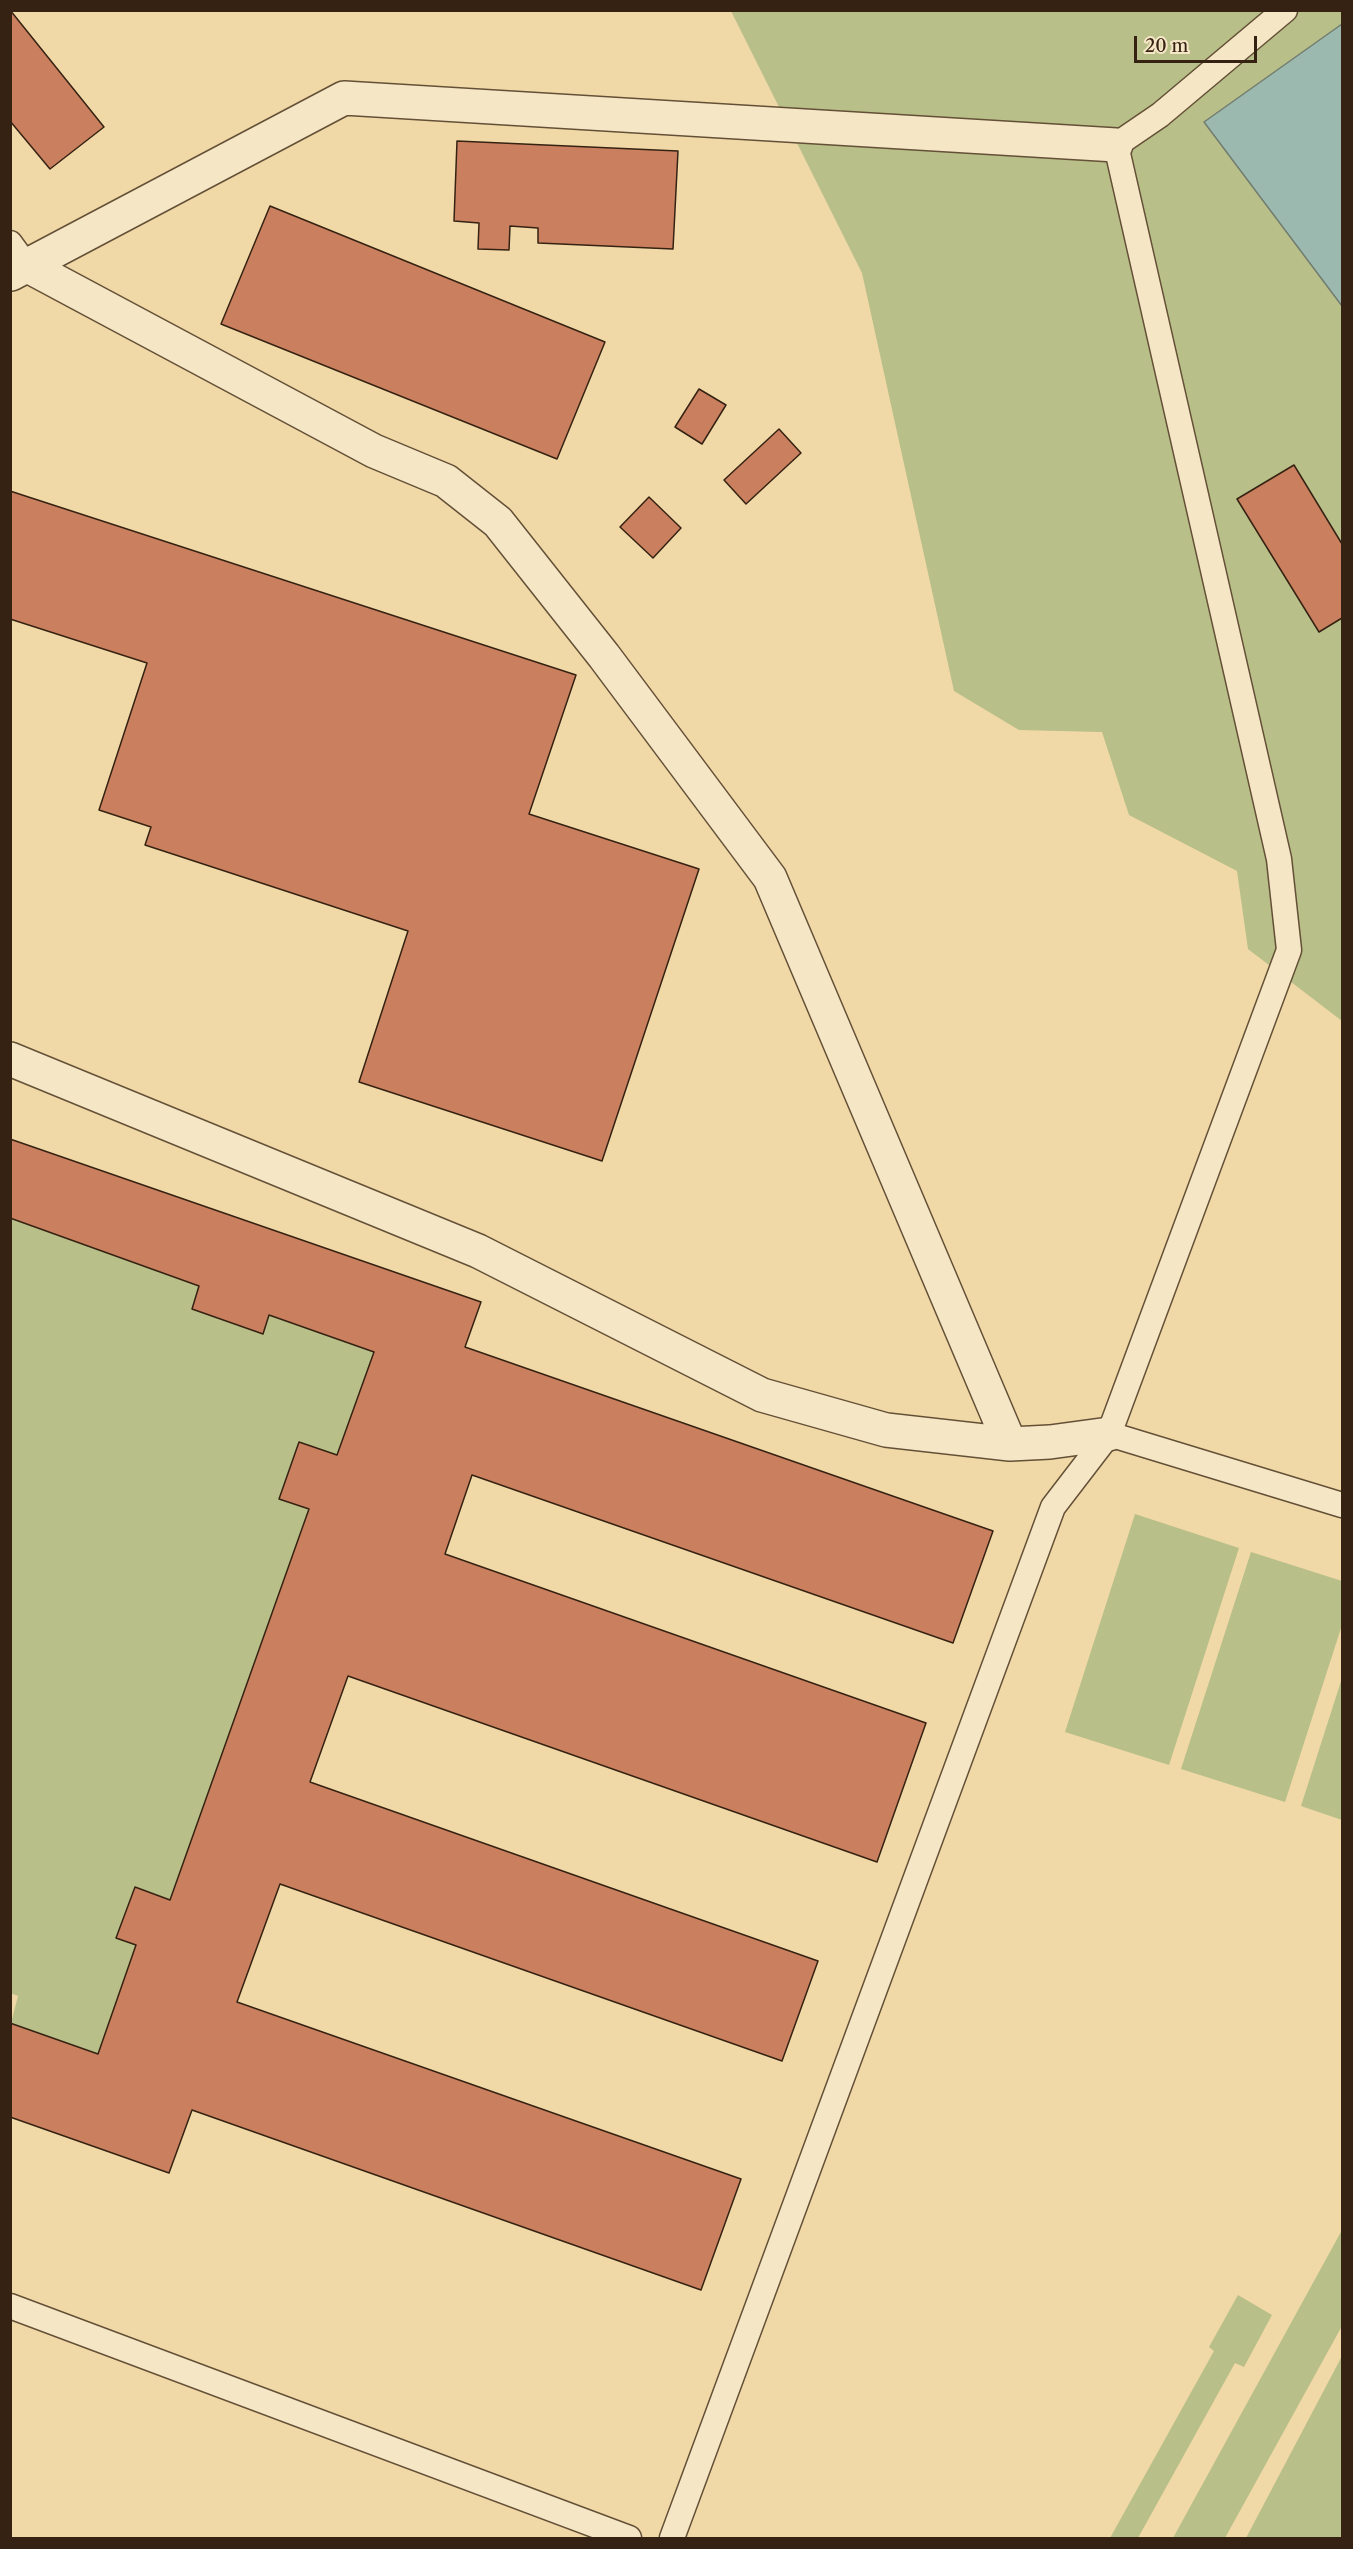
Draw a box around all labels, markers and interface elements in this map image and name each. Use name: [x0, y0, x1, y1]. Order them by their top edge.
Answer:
scale bar: [1137, 24, 1260, 62]
text: 20 m: [1145, 35, 1188, 57]

